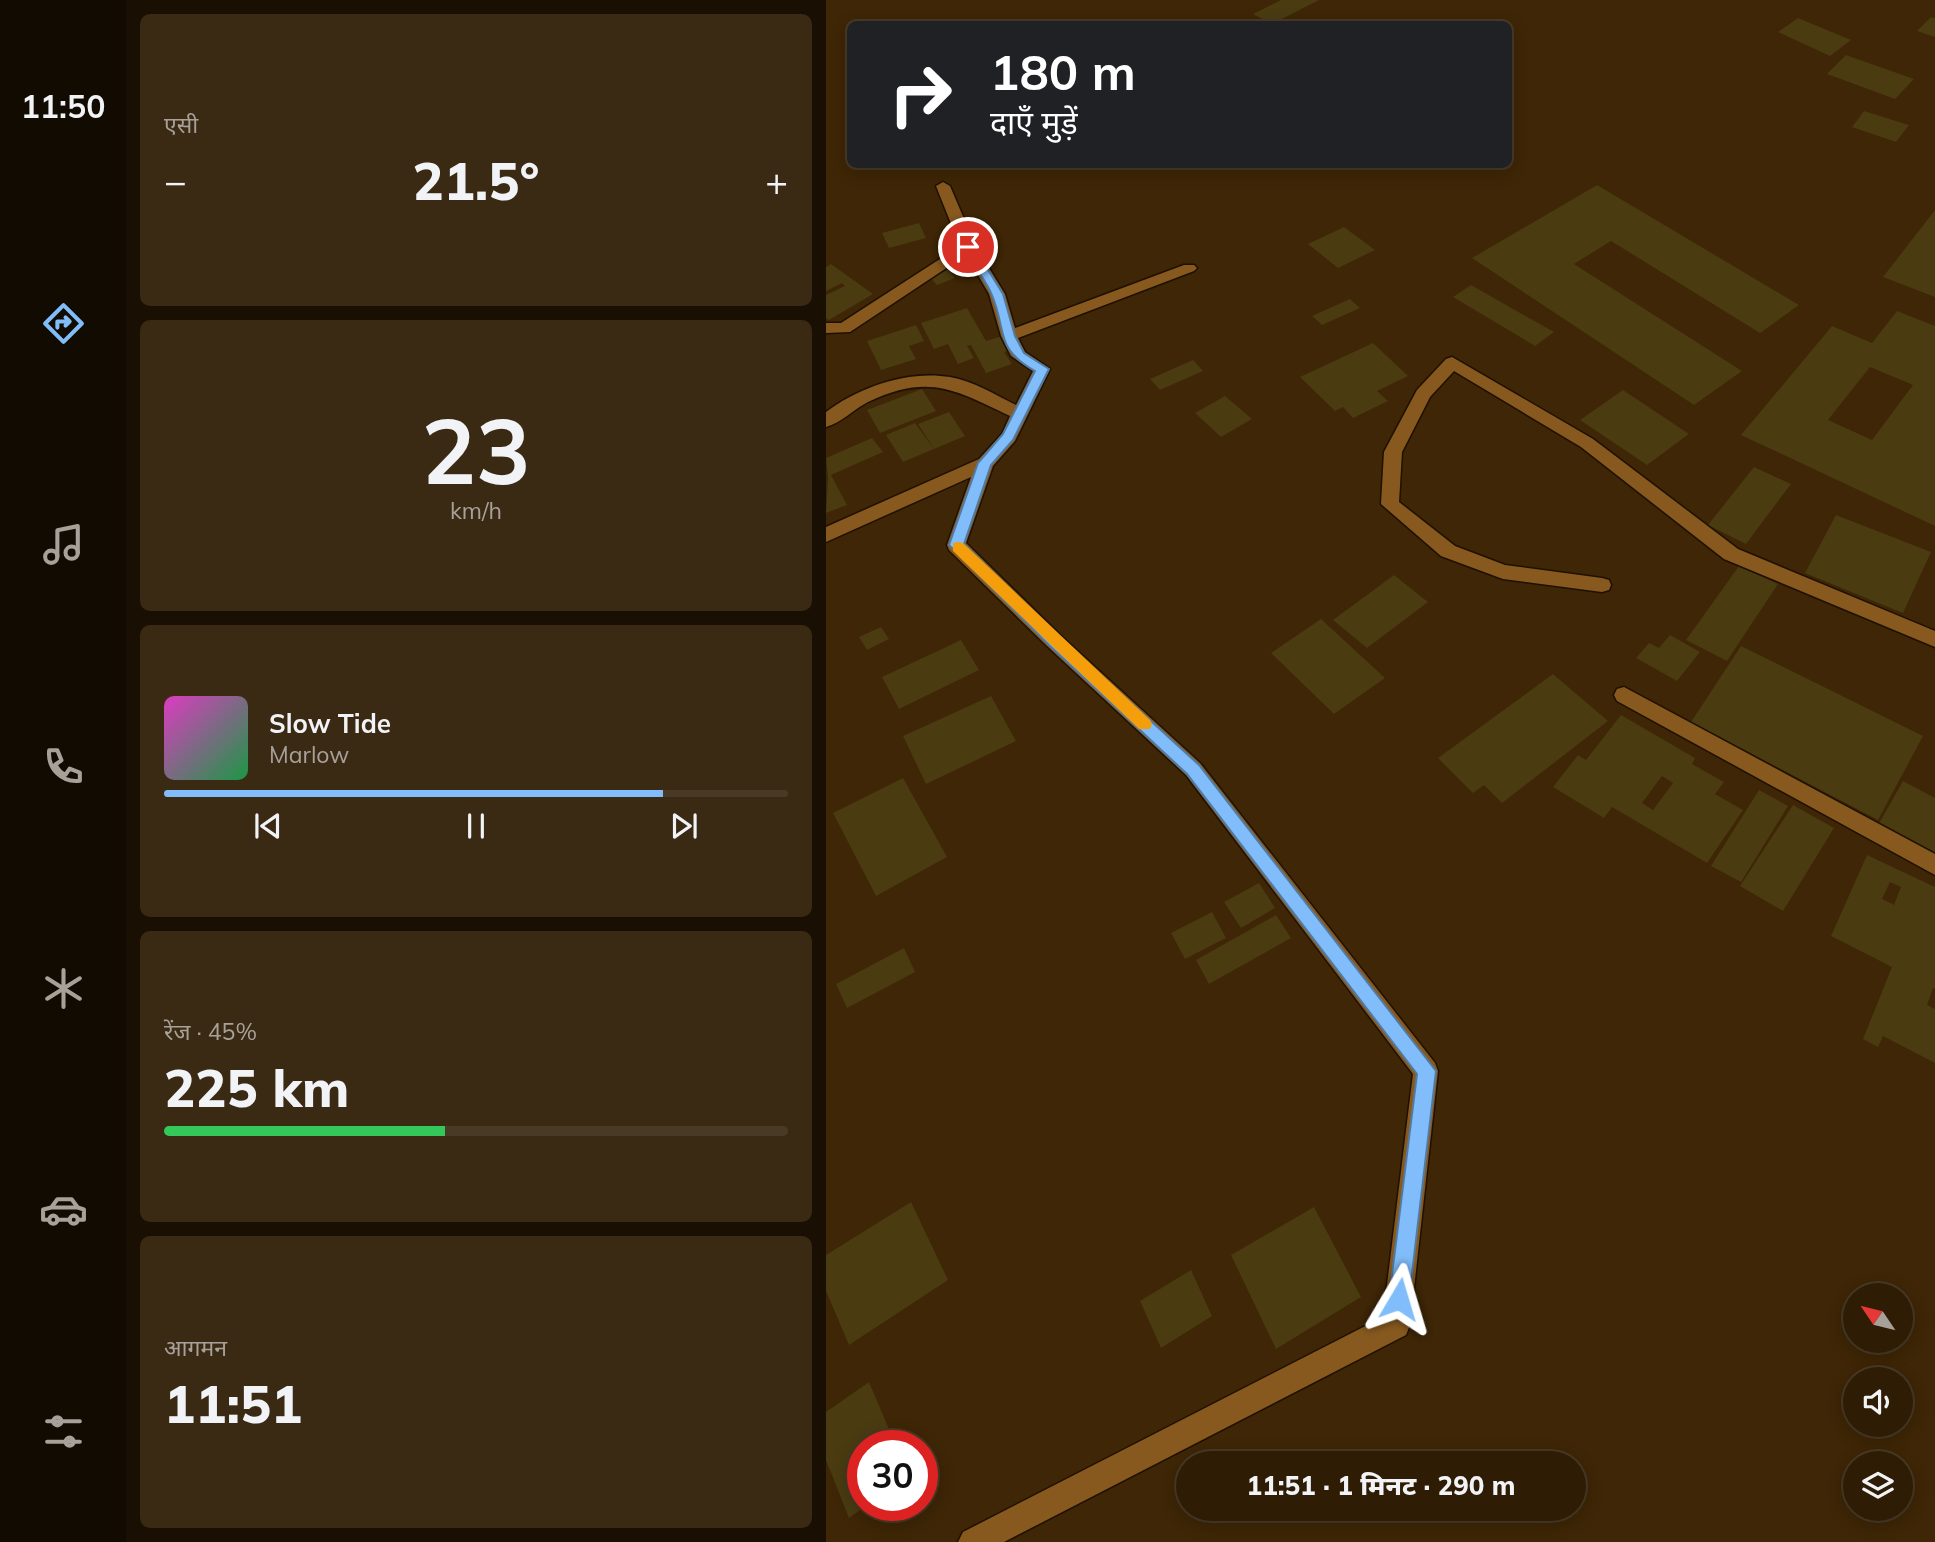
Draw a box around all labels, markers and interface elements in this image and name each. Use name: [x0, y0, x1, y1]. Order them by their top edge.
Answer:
text: 180 m: [990, 41, 1136, 102]
icon: right: [875, 49, 966, 140]
text: 11:50: [21, 86, 105, 126]
text: दाएँ मुड़ें: [990, 102, 1078, 142]
text: एसी: [164, 110, 198, 139]
text: 21.5°: [412, 148, 540, 213]
text: −: [164, 157, 187, 205]
text: +: [765, 157, 788, 205]
pin: [938, 217, 998, 277]
icon: arrive: [949, 228, 987, 266]
icon: directions: [39, 299, 88, 348]
text: 23: [421, 393, 531, 507]
text: km/h: [450, 496, 502, 525]
icon: music: [39, 520, 88, 569]
text: Slow Tide: [269, 707, 391, 740]
text: Marlow: [269, 740, 349, 769]
icon: phone: [39, 742, 88, 791]
icon: previous: [249, 807, 287, 845]
icon: pause: [457, 807, 495, 845]
icon: next: [665, 807, 703, 845]
icon: climate: [39, 964, 88, 1013]
text: रेंज · 45%: [164, 1017, 257, 1046]
text: 225 km: [164, 1055, 349, 1120]
icon: car: [39, 1185, 88, 1234]
position arrow: [1362, 1262, 1436, 1336]
north arrow: [1843, 1283, 1913, 1353]
map controls: [1843, 1283, 1913, 1521]
text: आगमन: [164, 1333, 227, 1362]
button: sound: [1843, 1367, 1913, 1437]
text: 11:51: [164, 1371, 302, 1436]
icon: filters: [39, 1407, 88, 1456]
speed limit sign: 30: [847, 1430, 938, 1521]
button: layers: [1843, 1451, 1913, 1521]
text: 11:51 · 1 मिनट · 290 m: [1247, 1469, 1515, 1502]

